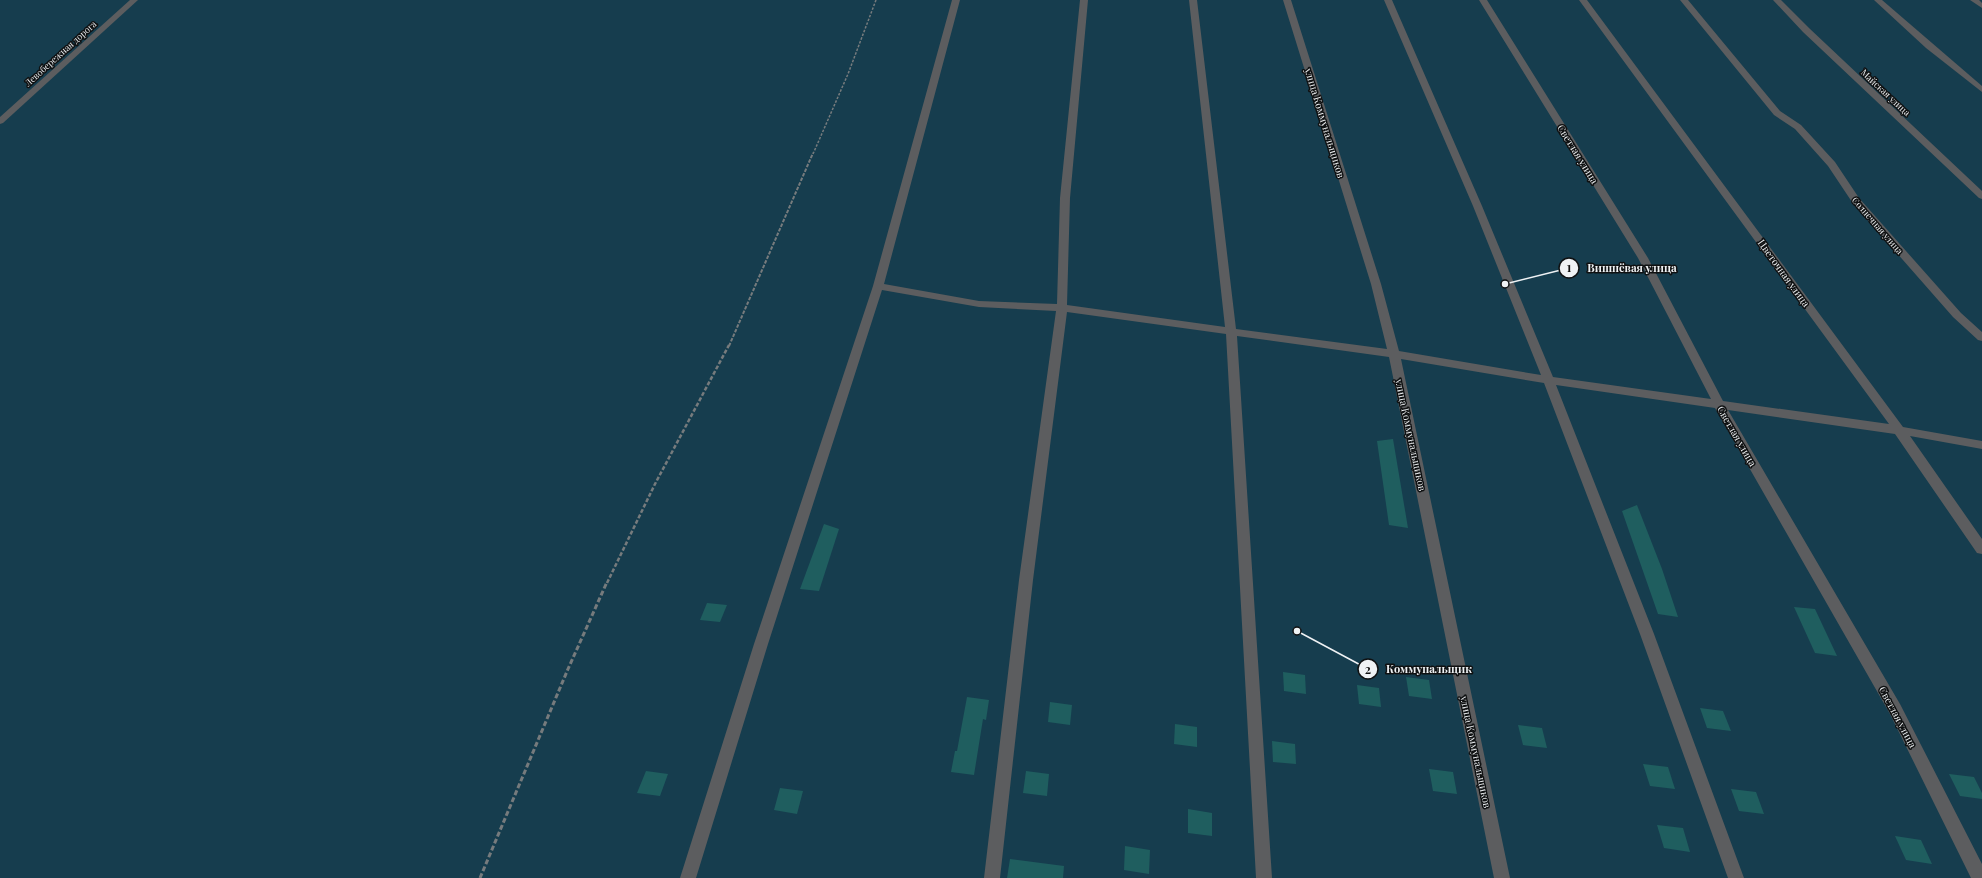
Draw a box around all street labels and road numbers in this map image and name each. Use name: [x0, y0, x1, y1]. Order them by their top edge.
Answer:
street label: Левобережная дорога: [21, 17, 99, 89]
street label: улица Коммунальщиков: [1301, 65, 1349, 180]
street label: Майская улица: [1859, 66, 1914, 118]
street label: Светлая улица: [1554, 122, 1602, 186]
street label: Солнечная улица: [1850, 194, 1906, 257]
street label: Цветочная улица: [1755, 236, 1813, 310]
street label: улица Коммунальщиков: [1392, 377, 1430, 493]
street label: Светлая улица: [1714, 403, 1760, 469]
street label: Светлая улица: [1876, 684, 1920, 750]
street label: улица Коммунальщиков: [1457, 694, 1495, 810]

